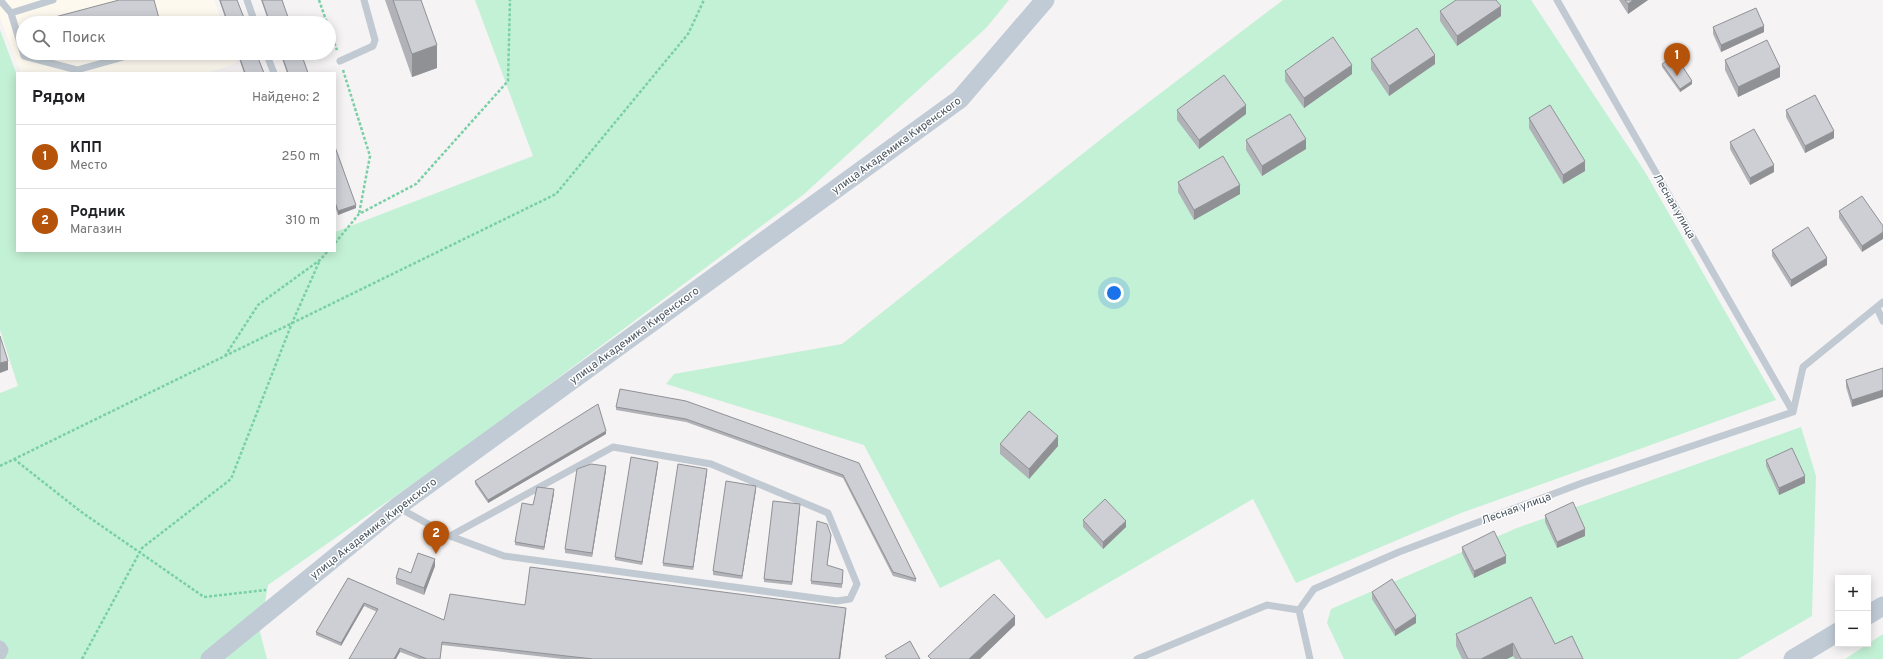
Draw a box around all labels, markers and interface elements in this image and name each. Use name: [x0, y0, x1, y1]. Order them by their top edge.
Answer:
search box: [16, 16, 336, 60]
icon: search: [30, 27, 52, 49]
text: Поиск: [62, 29, 106, 48]
pin: 1: [1664, 43, 1690, 76]
text: Рядом: [32, 87, 85, 109]
text: Найдено: 2: [252, 90, 320, 106]
street label: улица Академика Киренского: [829, 94, 964, 198]
text: КПП: [70, 139, 102, 158]
text: 1: [42, 149, 48, 165]
text: 250 m: [282, 149, 320, 165]
text: Место: [70, 158, 107, 174]
street label: Лесная улица: [1650, 171, 1699, 242]
text: Родник: [70, 203, 126, 222]
text: 2: [41, 213, 49, 229]
text: 310 m: [285, 213, 320, 229]
text: Магазин: [70, 222, 122, 238]
your location: [1104, 283, 1124, 303]
street label: улица Академика Киренского: [567, 284, 702, 388]
street label: улица Академика Киренского: [308, 475, 440, 583]
street label: Лесная улица: [1480, 490, 1553, 528]
pin: 2: [423, 521, 449, 554]
map controls: [1835, 575, 1871, 647]
button: +: [1835, 575, 1871, 611]
button: −: [1835, 611, 1871, 647]

